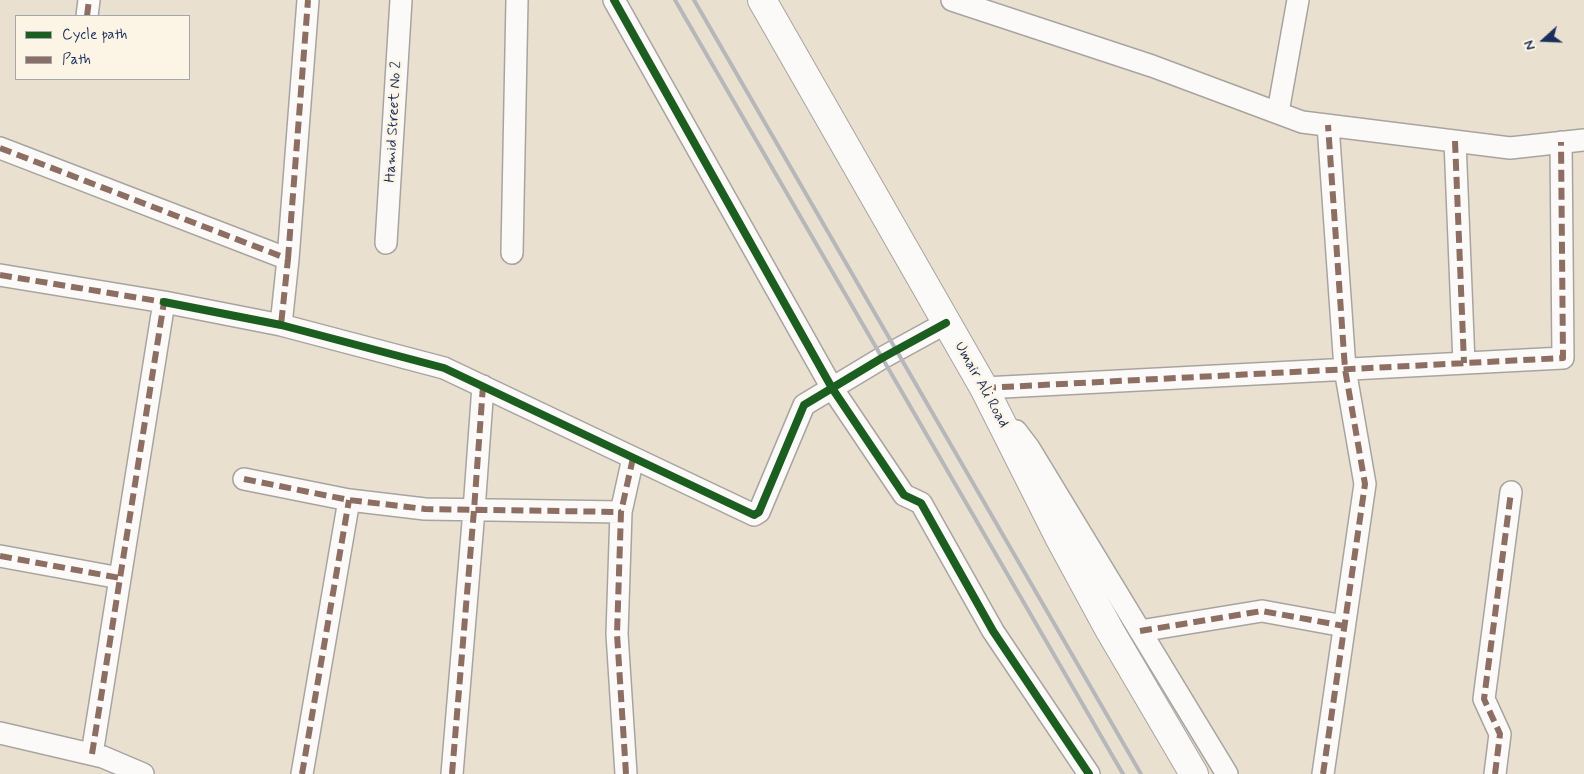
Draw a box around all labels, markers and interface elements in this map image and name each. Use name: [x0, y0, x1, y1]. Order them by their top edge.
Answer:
legend: [15, 15, 190, 80]
north arrow: [1519, 15, 1569, 65]
text: Cycle path: [62, 25, 127, 45]
text: N: [1520, 38, 1540, 53]
text: Path: [62, 50, 91, 70]
street label: Hamid Street No 2: [382, 61, 406, 183]
street label: Umair Ali Road: [950, 339, 1012, 431]

